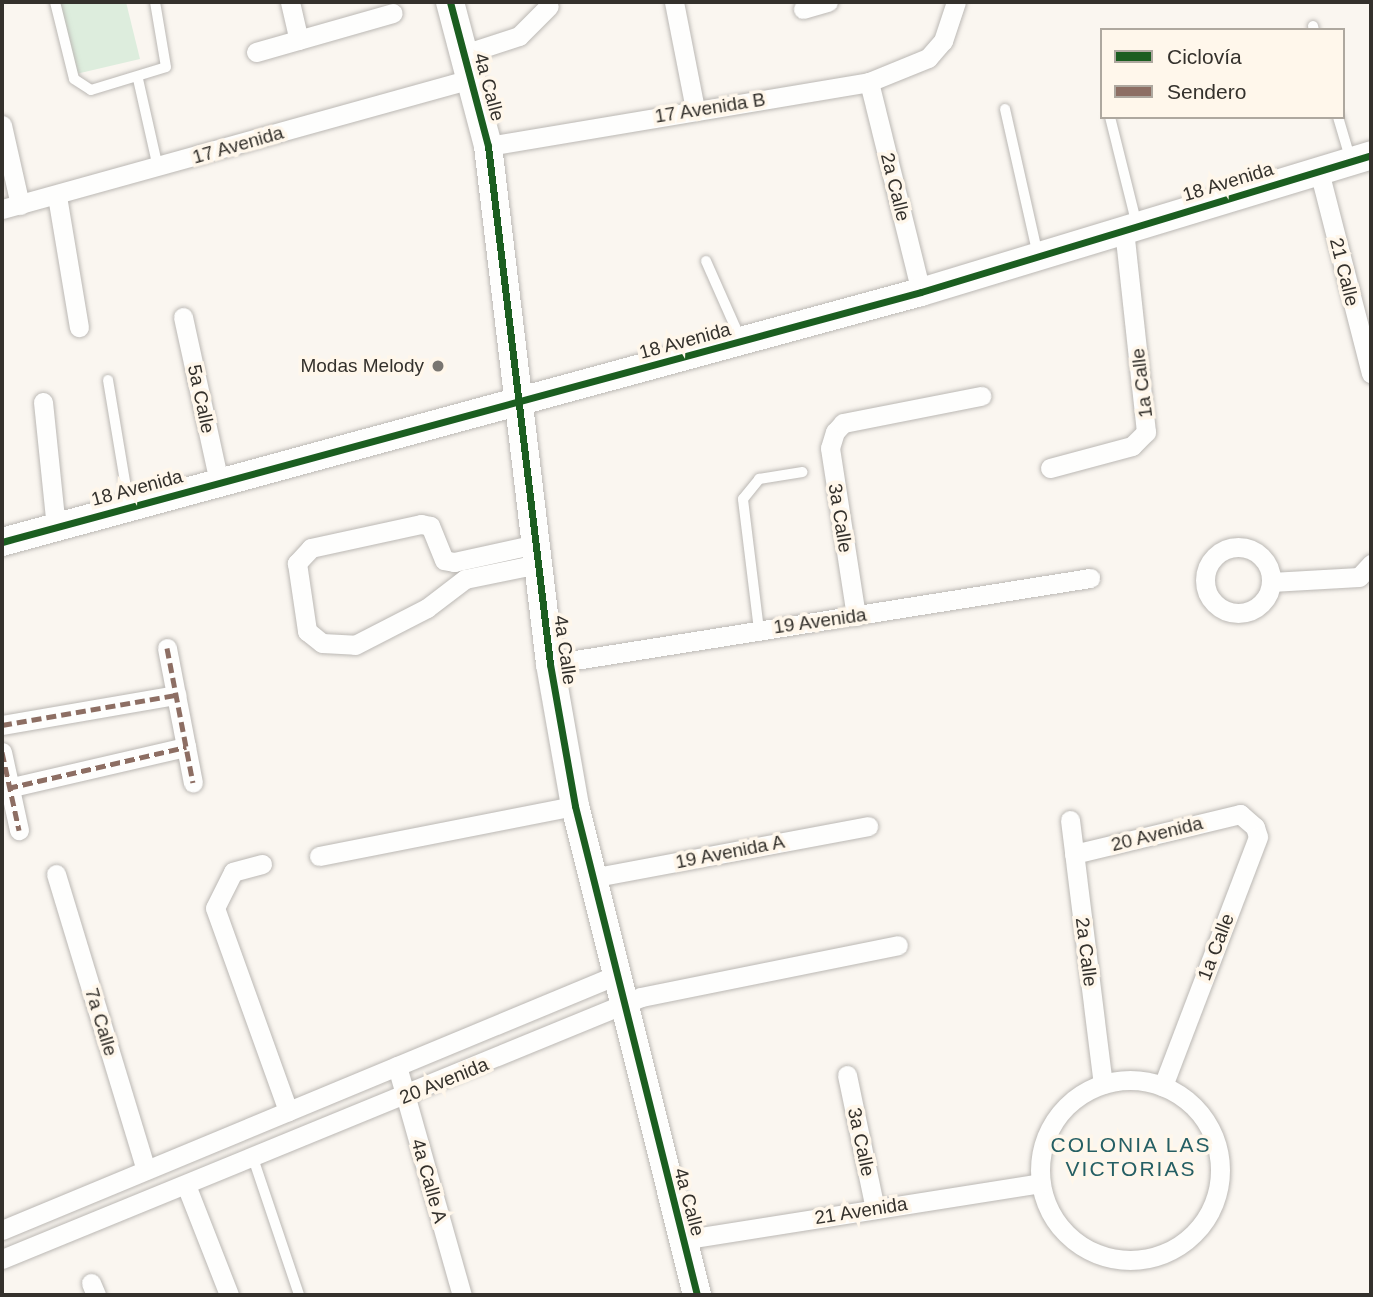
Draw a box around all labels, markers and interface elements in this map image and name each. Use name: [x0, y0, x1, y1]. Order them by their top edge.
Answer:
legend: [1100, 28, 1345, 119]
text: Ciclovía: [1167, 45, 1242, 68]
street label: 4a Calle: [469, 50, 509, 124]
text: Sendero: [1167, 80, 1246, 103]
street label: 17 Avenida B: [653, 88, 767, 128]
street label: 17 Avenida: [189, 121, 287, 169]
street label: 2a Calle: [876, 150, 914, 224]
street label: 18 Avenida: [1179, 157, 1277, 207]
street label: 21 Calle: [1325, 235, 1363, 309]
street label: 18 Avenida: [636, 318, 734, 364]
street label: 1a Calle: [1126, 347, 1158, 419]
place label: Modas Melody: [300, 355, 424, 377]
marker: Modas Melody: [430, 358, 446, 374]
street label: 5a Calle: [183, 363, 219, 435]
street label: 18 Avenida: [88, 465, 186, 511]
street label: 3a Calle: [823, 482, 857, 554]
street label: 19 Avenida: [772, 603, 868, 639]
street label: 4a Calle: [549, 614, 581, 686]
street label: 20 Avenida: [1108, 811, 1206, 857]
street label: 19 Avenida A: [673, 830, 787, 874]
street label: 1a Calle: [1193, 910, 1239, 984]
street label: 2a Calle: [1070, 916, 1102, 988]
street label: 7a Calle: [80, 985, 122, 1059]
street label: 20 Avenida: [396, 1053, 492, 1109]
street label: 3a Calle: [843, 1106, 879, 1178]
district label: COLONIA LAS VICTORIAS: [1051, 1132, 1211, 1182]
street label: 4a Calle A: [406, 1136, 452, 1226]
street label: 4a Calle: [669, 1165, 709, 1239]
street label: 21 Avenida: [812, 1192, 910, 1230]

